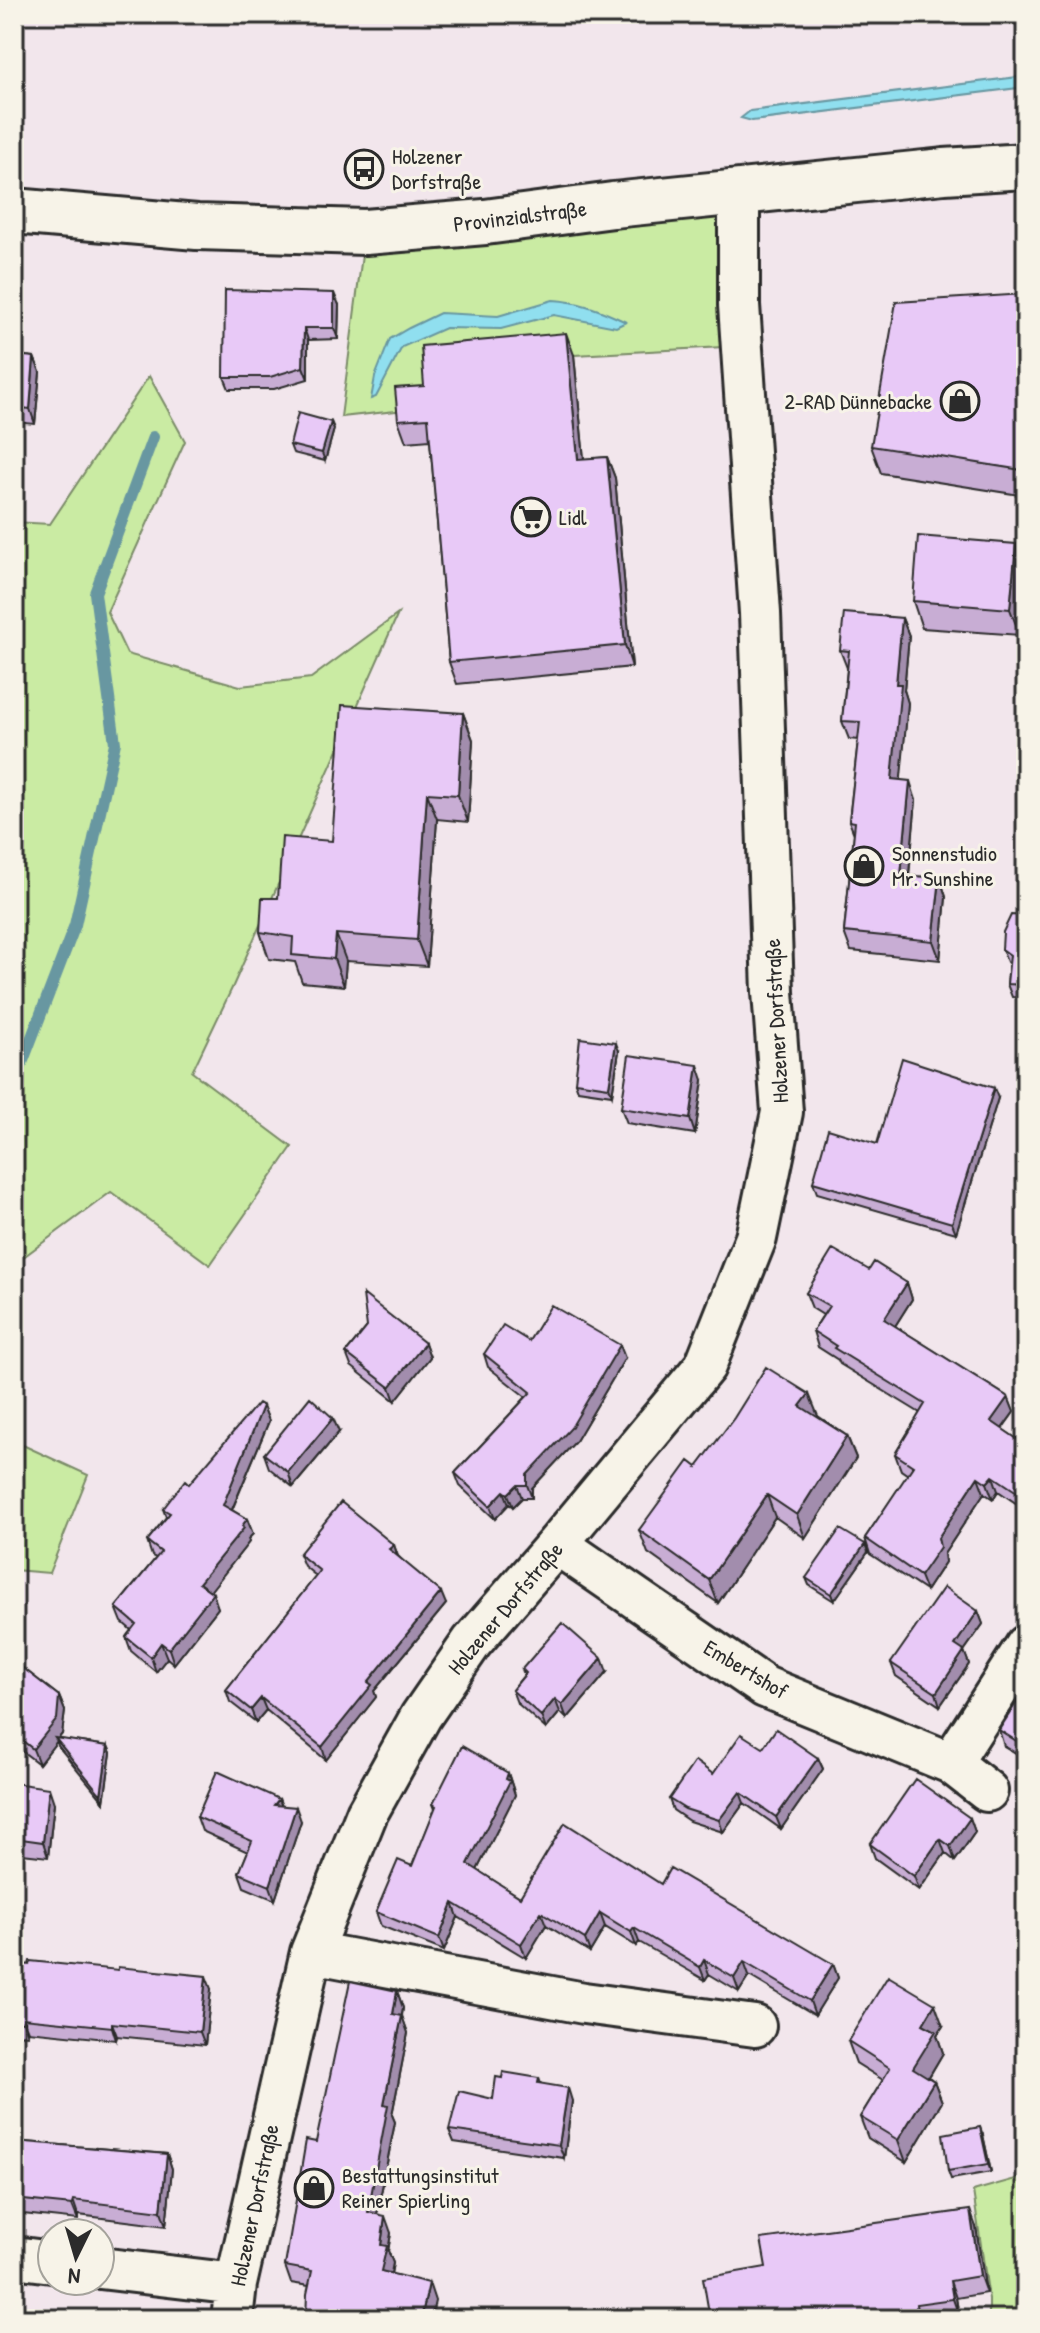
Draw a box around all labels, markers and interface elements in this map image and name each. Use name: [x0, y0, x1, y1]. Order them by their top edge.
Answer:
place label: Holzener Dorfstraße: [392, 141, 481, 196]
bus stop icon: Holzener Dorfstraße: [343, 148, 385, 190]
street label: Provinzialstraße: [452, 193, 589, 239]
shop icon: 2-RAD Dünnebacke: [939, 380, 981, 422]
place label: 2-RAD Dünnebacke: [785, 386, 932, 416]
supermarket icon: Lidl: [510, 496, 552, 538]
place label: Lidl: [559, 502, 587, 532]
place label: Sonnenstudio Mr. Sunshine: [892, 838, 997, 893]
shop icon: Sonnenstudio Mr. Sunshine: [843, 845, 885, 887]
street label: Holzener Dorfstraße: [757, 938, 795, 1104]
street label: Holzener Dorfstraße: [441, 1535, 570, 1681]
street label: Embertshof: [698, 1632, 794, 1706]
street label: Holzener Dorfstraße: [222, 2121, 286, 2289]
place label: Bestattungsinstitut Reiner Spierling: [342, 2160, 499, 2215]
shop icon: Bestattungsinstitut Reiner Spierling: [293, 2167, 335, 2209]
north arrow: [36, 2217, 116, 2297]
text: N: [67, 2261, 81, 2292]

